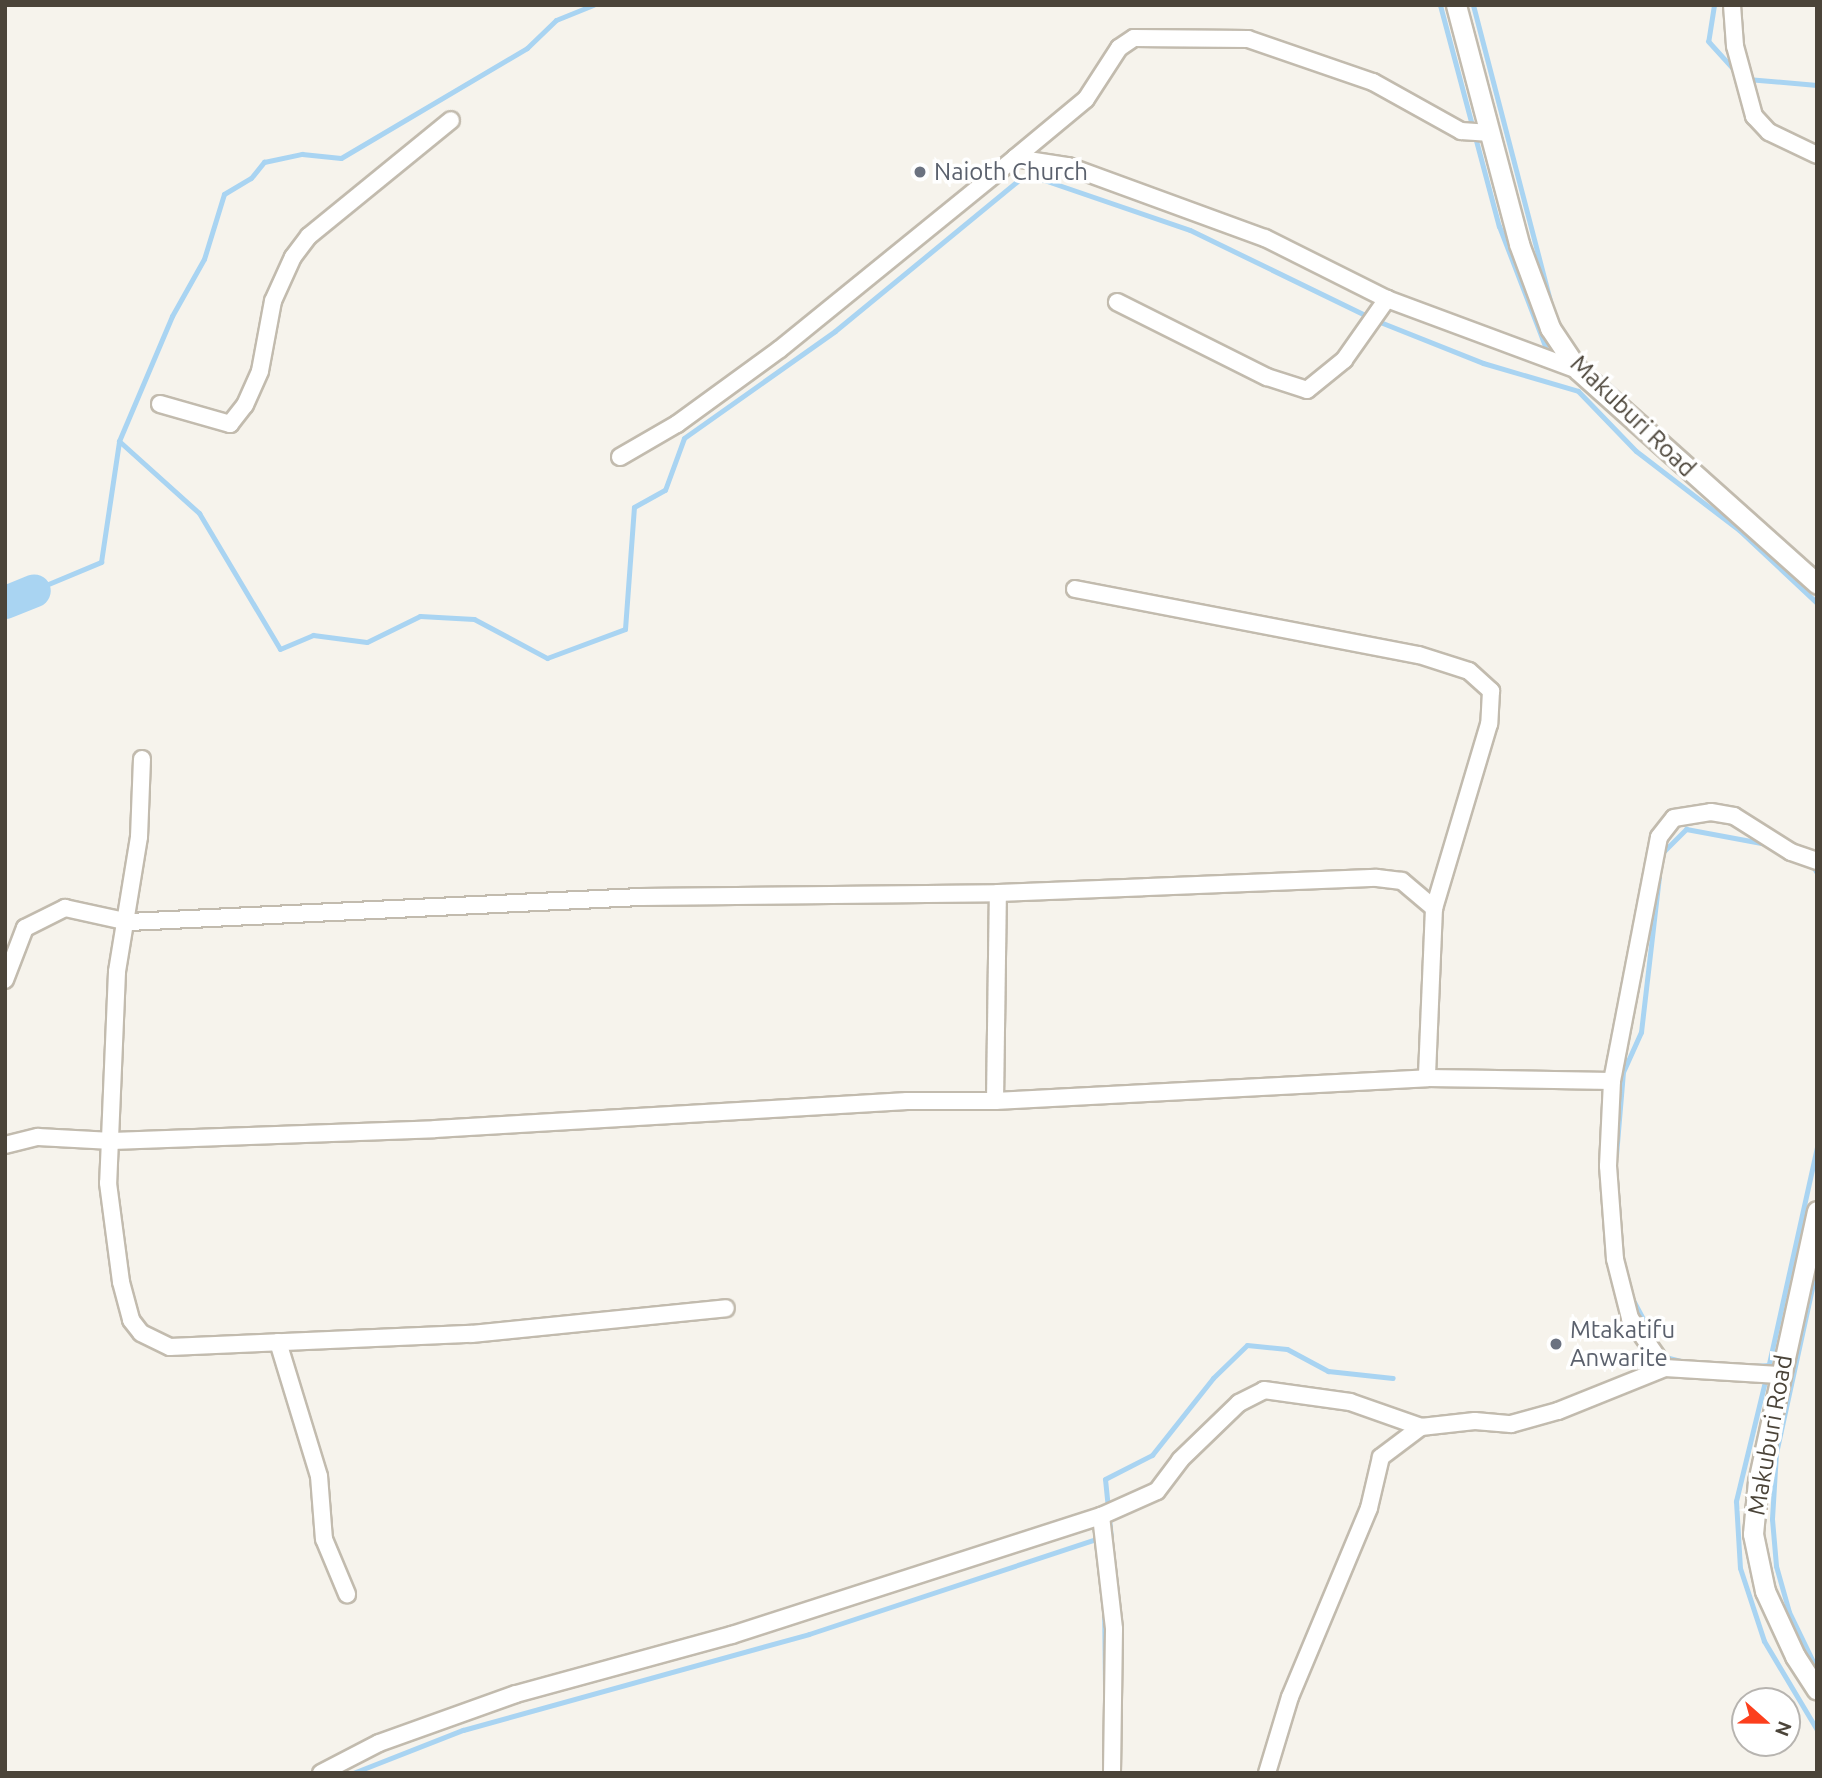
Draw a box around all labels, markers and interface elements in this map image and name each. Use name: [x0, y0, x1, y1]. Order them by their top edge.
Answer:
place label: Naioth Church: [934, 158, 1088, 186]
marker: Naioth Church: [912, 164, 928, 180]
street label: Makuburi Road: [1565, 349, 1701, 483]
place label: Mtakatifu Anwarite: [1570, 1316, 1675, 1372]
marker: Mtakatifu Anwarite: [1548, 1336, 1564, 1352]
street label: Makuburi Road: [1742, 1352, 1798, 1518]
north arrow: [1731, 1687, 1801, 1757]
text: N: [1771, 1718, 1797, 1739]

